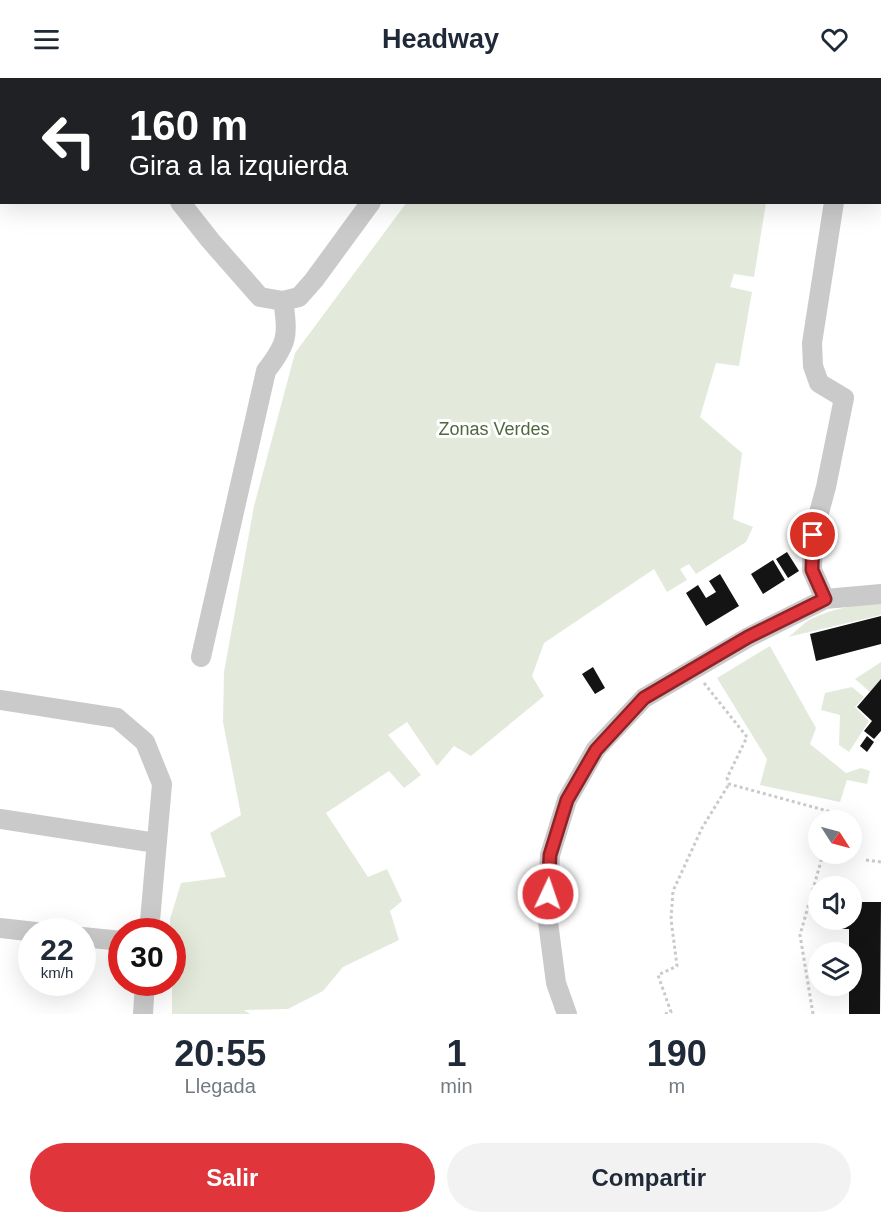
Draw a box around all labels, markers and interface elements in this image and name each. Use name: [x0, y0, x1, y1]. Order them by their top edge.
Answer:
icon: menu: [30, 23, 63, 56]
icon: heart: [818, 23, 851, 56]
text: Headway: [382, 24, 499, 54]
icon: left: [30, 102, 108, 180]
text: 160 m: [129, 102, 248, 149]
text: Gira a la izquierda: [129, 151, 348, 181]
park label: Zonas Verdes: [438, 419, 550, 439]
pin: [787, 509, 838, 560]
icon: arrive: [796, 518, 829, 551]
north arrow: [808, 810, 862, 864]
map controls: [808, 810, 862, 996]
position arrow: [516, 862, 580, 926]
button: sound: [808, 876, 862, 930]
speed limit sign: 30: [108, 918, 186, 996]
text: 22: [40, 933, 74, 966]
button: layers: [808, 942, 862, 996]
text: km/h: [41, 964, 73, 981]
text: 20:55: [174, 1033, 266, 1074]
text: 1: [446, 1033, 466, 1074]
text: 190: [647, 1033, 707, 1074]
text: Llegada: [185, 1075, 256, 1097]
text: min: [440, 1075, 473, 1097]
text: m: [668, 1075, 685, 1097]
button: Salir: [30, 1143, 435, 1212]
button: Compartir: [447, 1143, 851, 1212]

